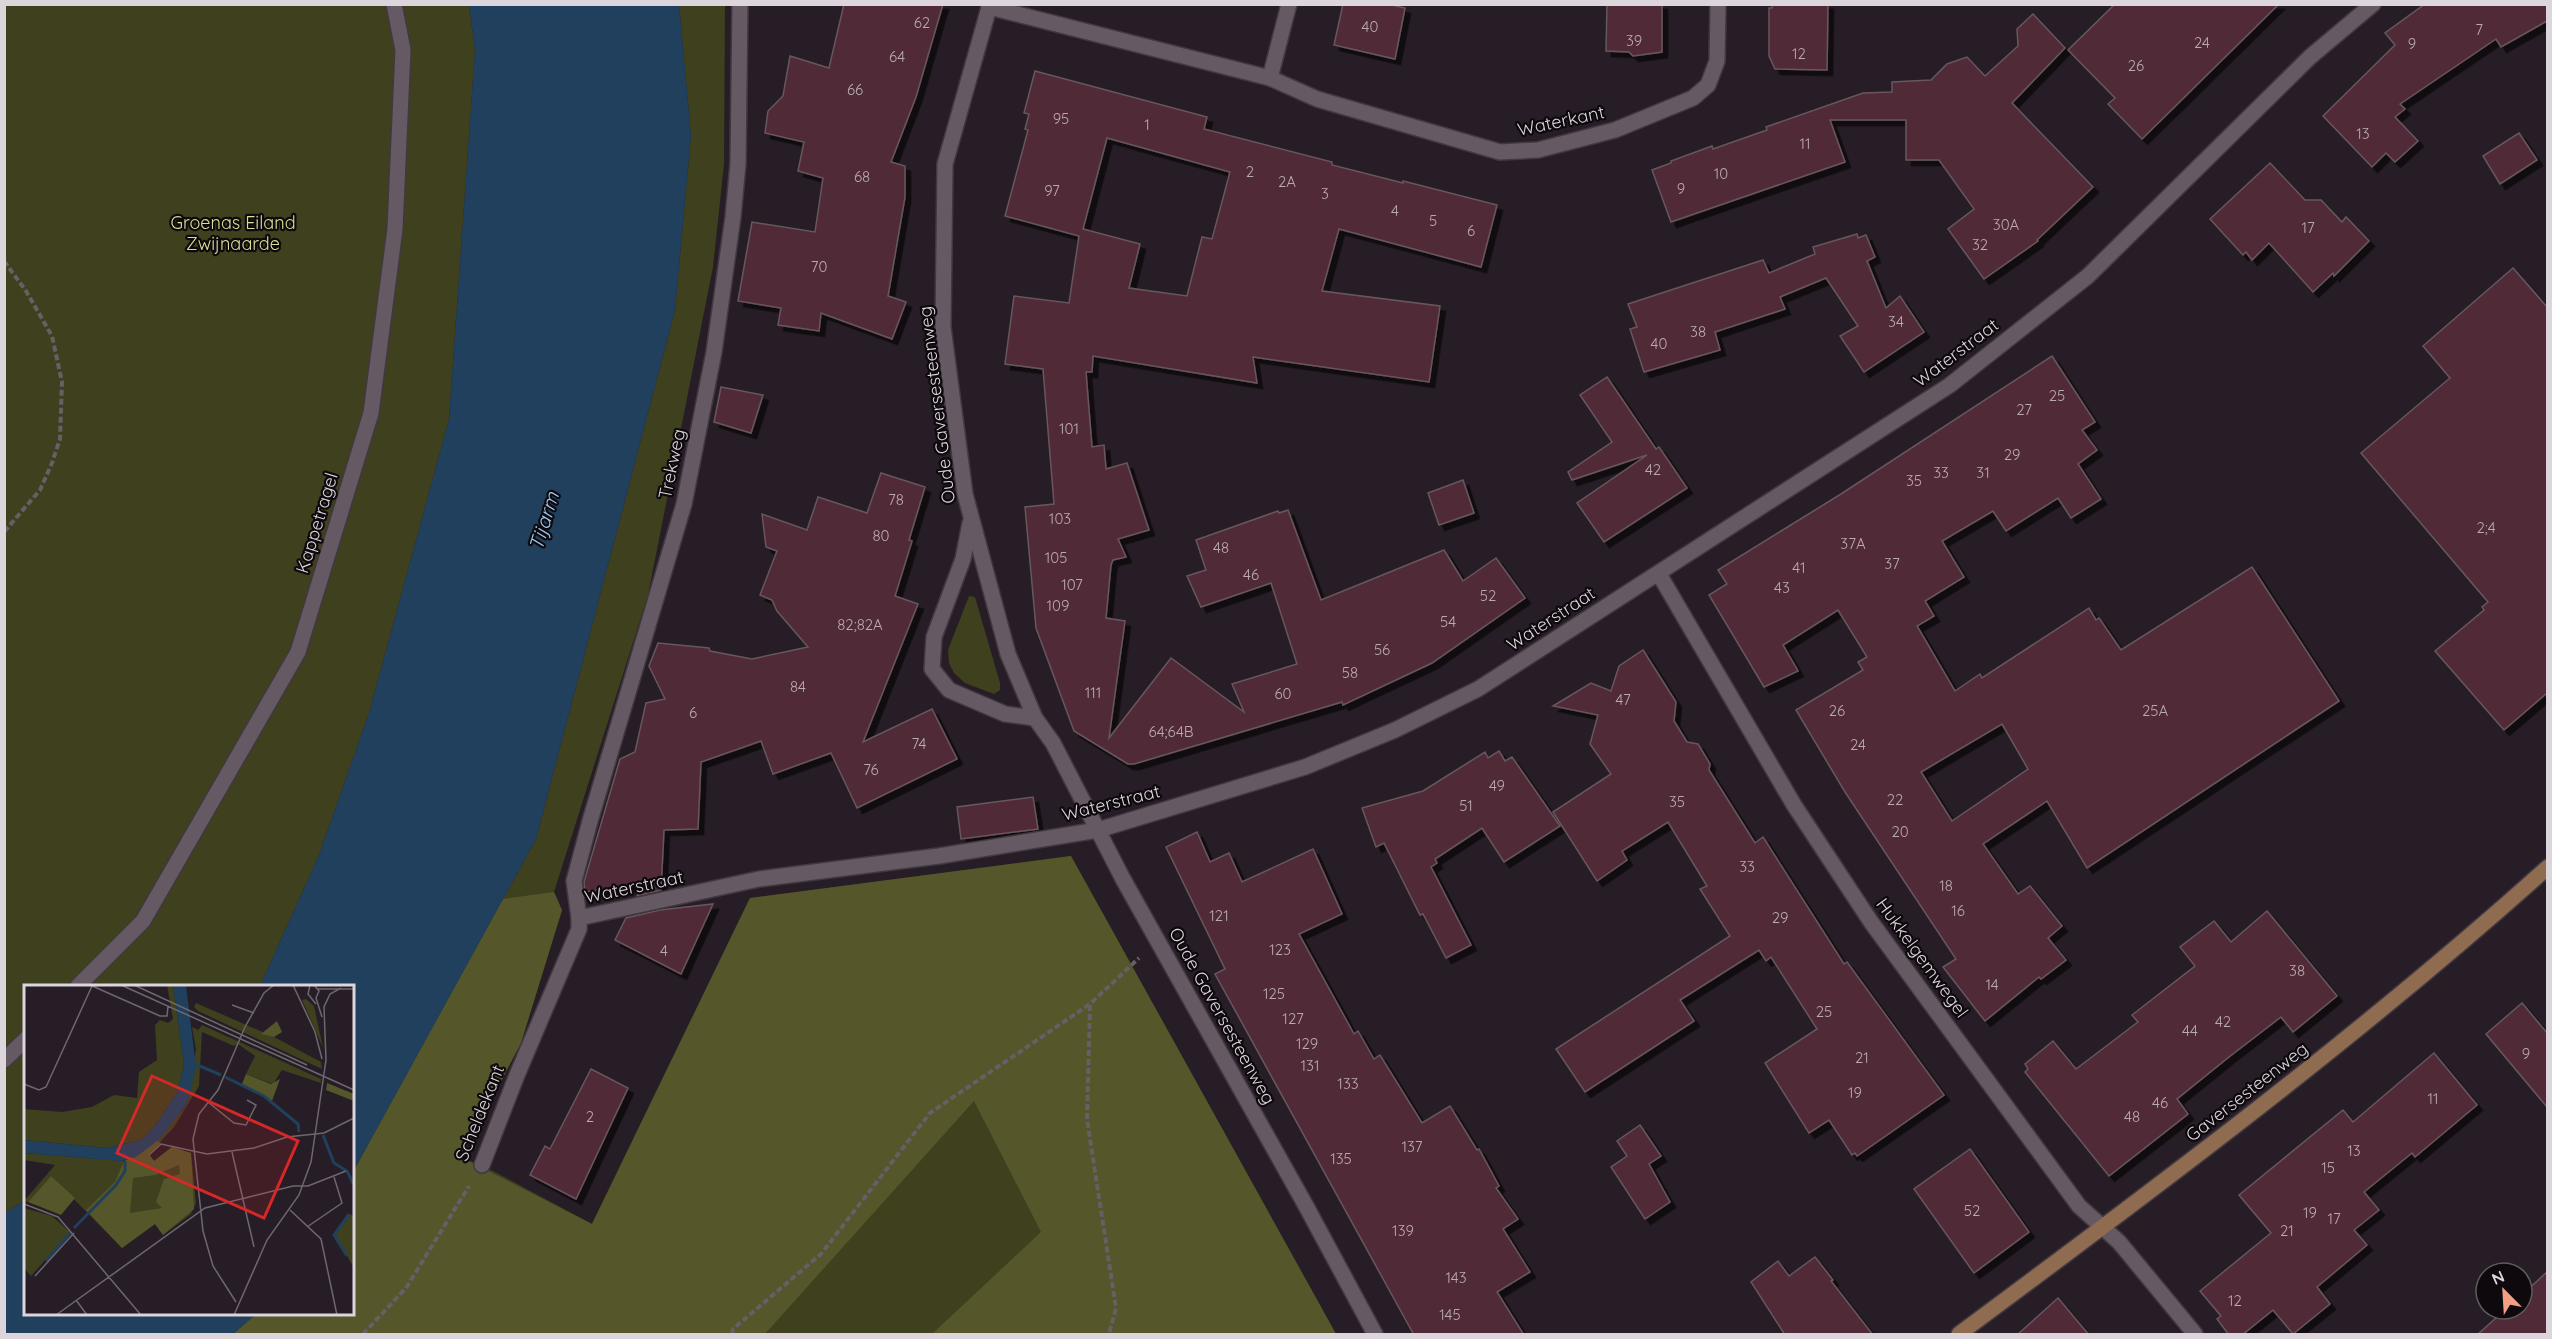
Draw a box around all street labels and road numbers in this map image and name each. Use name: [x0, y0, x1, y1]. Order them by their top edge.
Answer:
street label: Waterkant: [1515, 100, 1606, 141]
street label: Oude Gaversesteenweg: [913, 305, 960, 505]
street label: Waterstraat: [1909, 313, 2003, 392]
street label: Trekweg: [653, 427, 690, 501]
street label: Kappetragel: [290, 470, 343, 576]
street label: Waterstraat: [1502, 582, 1599, 656]
street label: Waterstraat: [1059, 779, 1162, 826]
street label: Waterstraat: [582, 865, 685, 908]
street label: Hukkelgemwegel: [1871, 893, 1974, 1022]
street label: Oude Gaversesteenweg: [1164, 923, 1281, 1108]
street label: Gaversesteenweg: [2181, 1037, 2312, 1146]
street label: Scheldekant: [450, 1061, 509, 1164]

